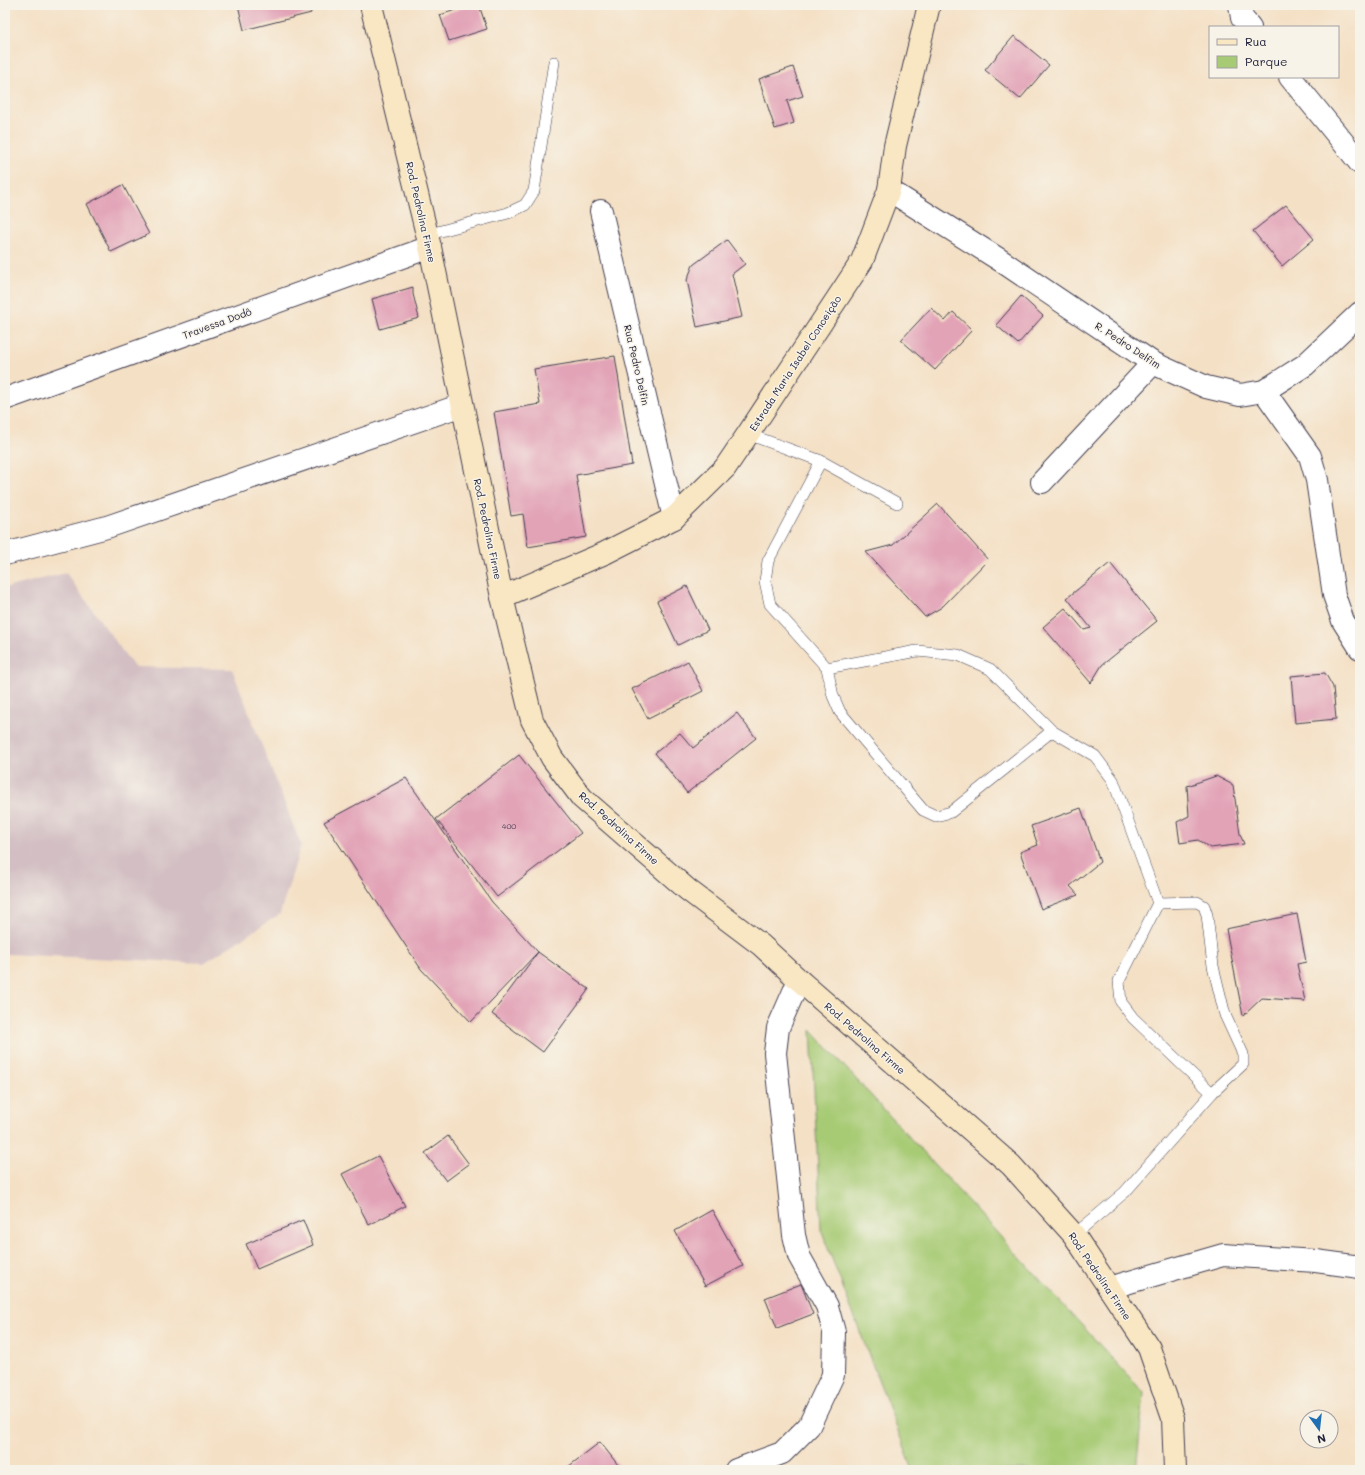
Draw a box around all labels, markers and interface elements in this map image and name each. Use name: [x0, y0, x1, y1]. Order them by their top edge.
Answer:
legend: [1209, 26, 1339, 78]
text: Rua: [1245, 33, 1267, 49]
text: Parque: [1245, 53, 1288, 69]
street label: Rod. Pedrolina Firme: [403, 160, 439, 264]
street label: Estrada Maria Isabel Conceição: [746, 292, 844, 434]
street label: Travessa Dodô: [181, 304, 254, 342]
street label: R. Pedro Delfim: [1092, 318, 1164, 372]
street label: Rua Pedro Delfin: [621, 323, 653, 407]
street label: Rod. Pedrolina Firme: [470, 477, 506, 581]
street label: Rod. Pedrolina Firme: [576, 788, 662, 868]
house number: 400: [502, 821, 516, 831]
street label: Rod. Pedrolina Firme: [822, 999, 908, 1077]
street label: Rod. Pedrolina Firme: [1065, 1229, 1135, 1323]
north arrow: [1299, 1409, 1339, 1449]
text: N: [1316, 1431, 1328, 1447]

